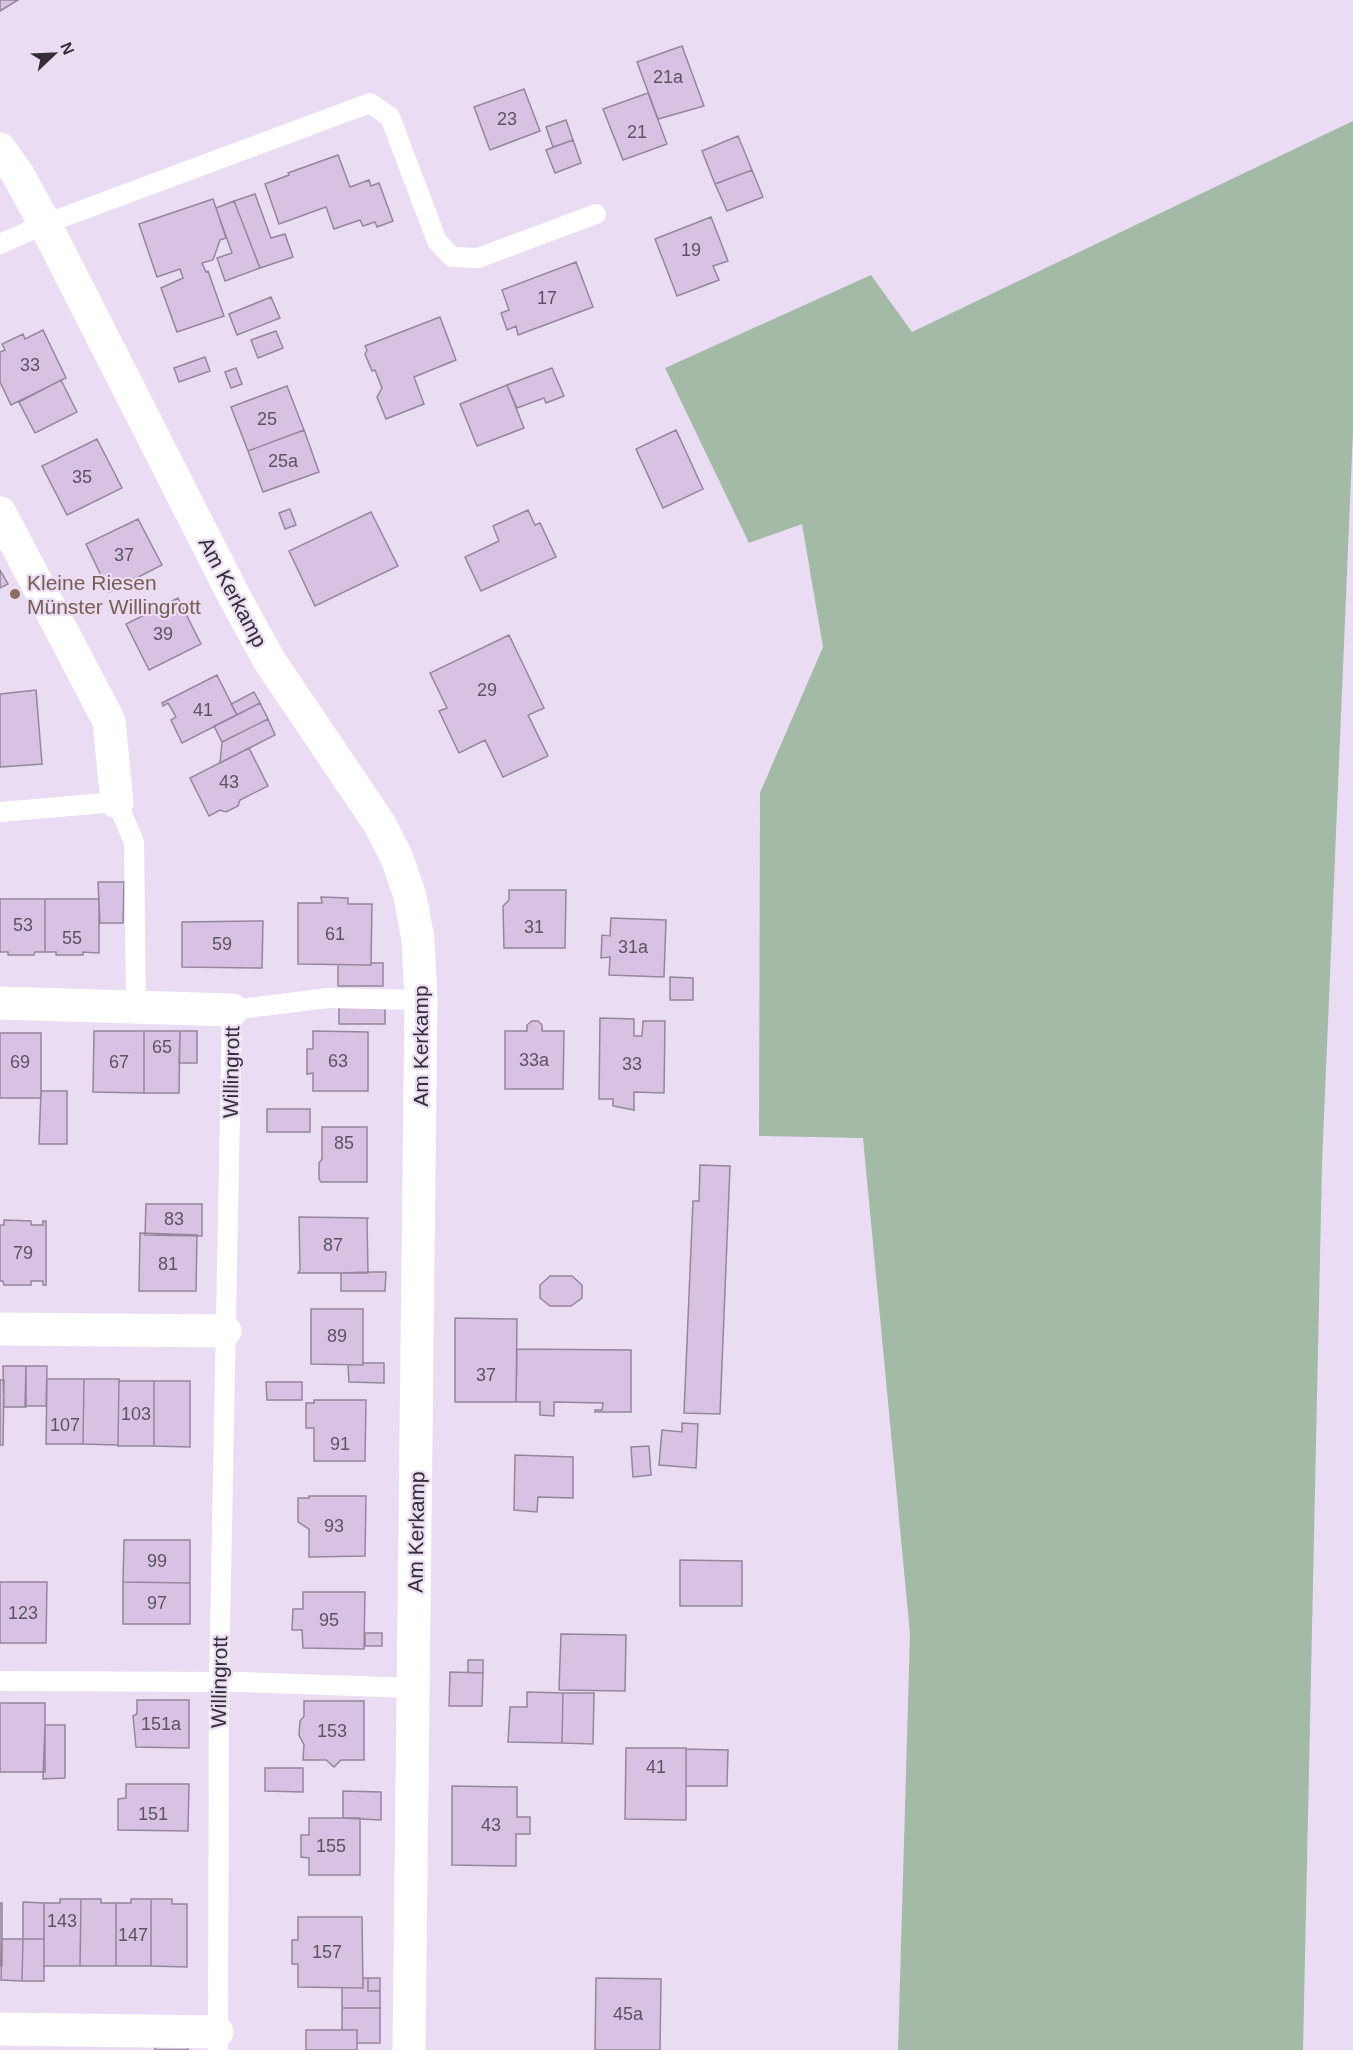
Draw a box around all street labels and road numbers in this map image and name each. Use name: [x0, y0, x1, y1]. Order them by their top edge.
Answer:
street label: Am Kerkamp: [194, 533, 272, 651]
street label: Am Kerkamp: [409, 985, 432, 1107]
street label: Willingrott: [219, 1026, 243, 1118]
street label: Am Kerkamp: [403, 1471, 429, 1593]
street label: Willingrott: [207, 1636, 231, 1728]

